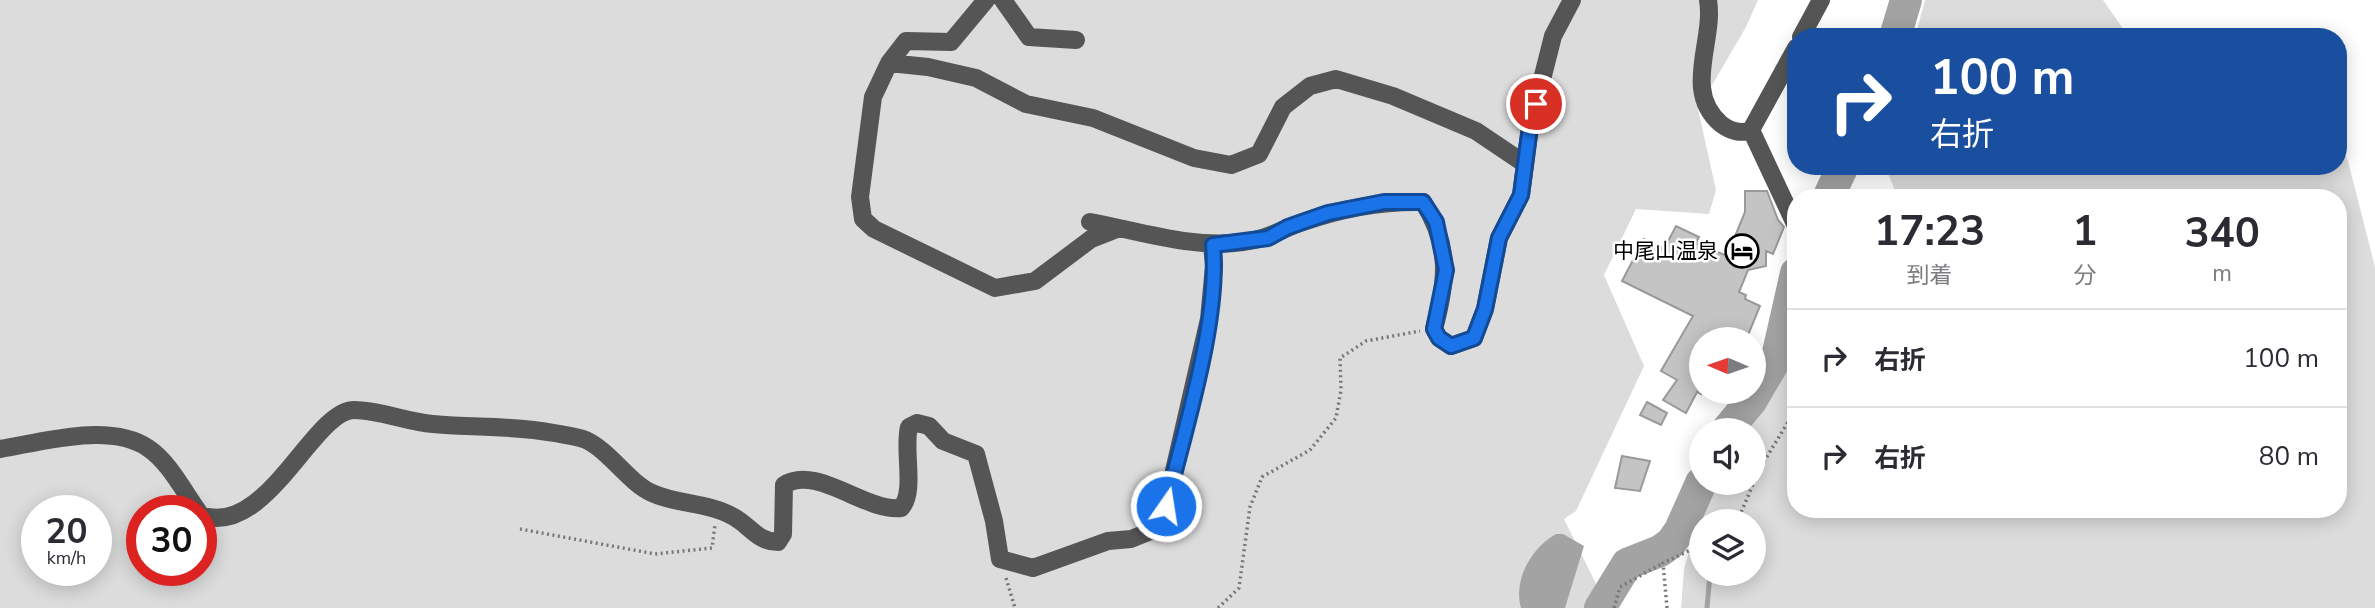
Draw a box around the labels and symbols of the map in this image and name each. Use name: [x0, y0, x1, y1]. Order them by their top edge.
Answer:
pin: [1506, 74, 1566, 134]
hotel icon: 中尾山温泉: [1723, 232, 1761, 270]
place label: 中尾山温泉: [1613, 237, 1718, 265]
north arrow: [1689, 327, 1766, 404]
position arrow: [1129, 469, 1203, 543]
speed limit sign: 30: [126, 495, 217, 586]

